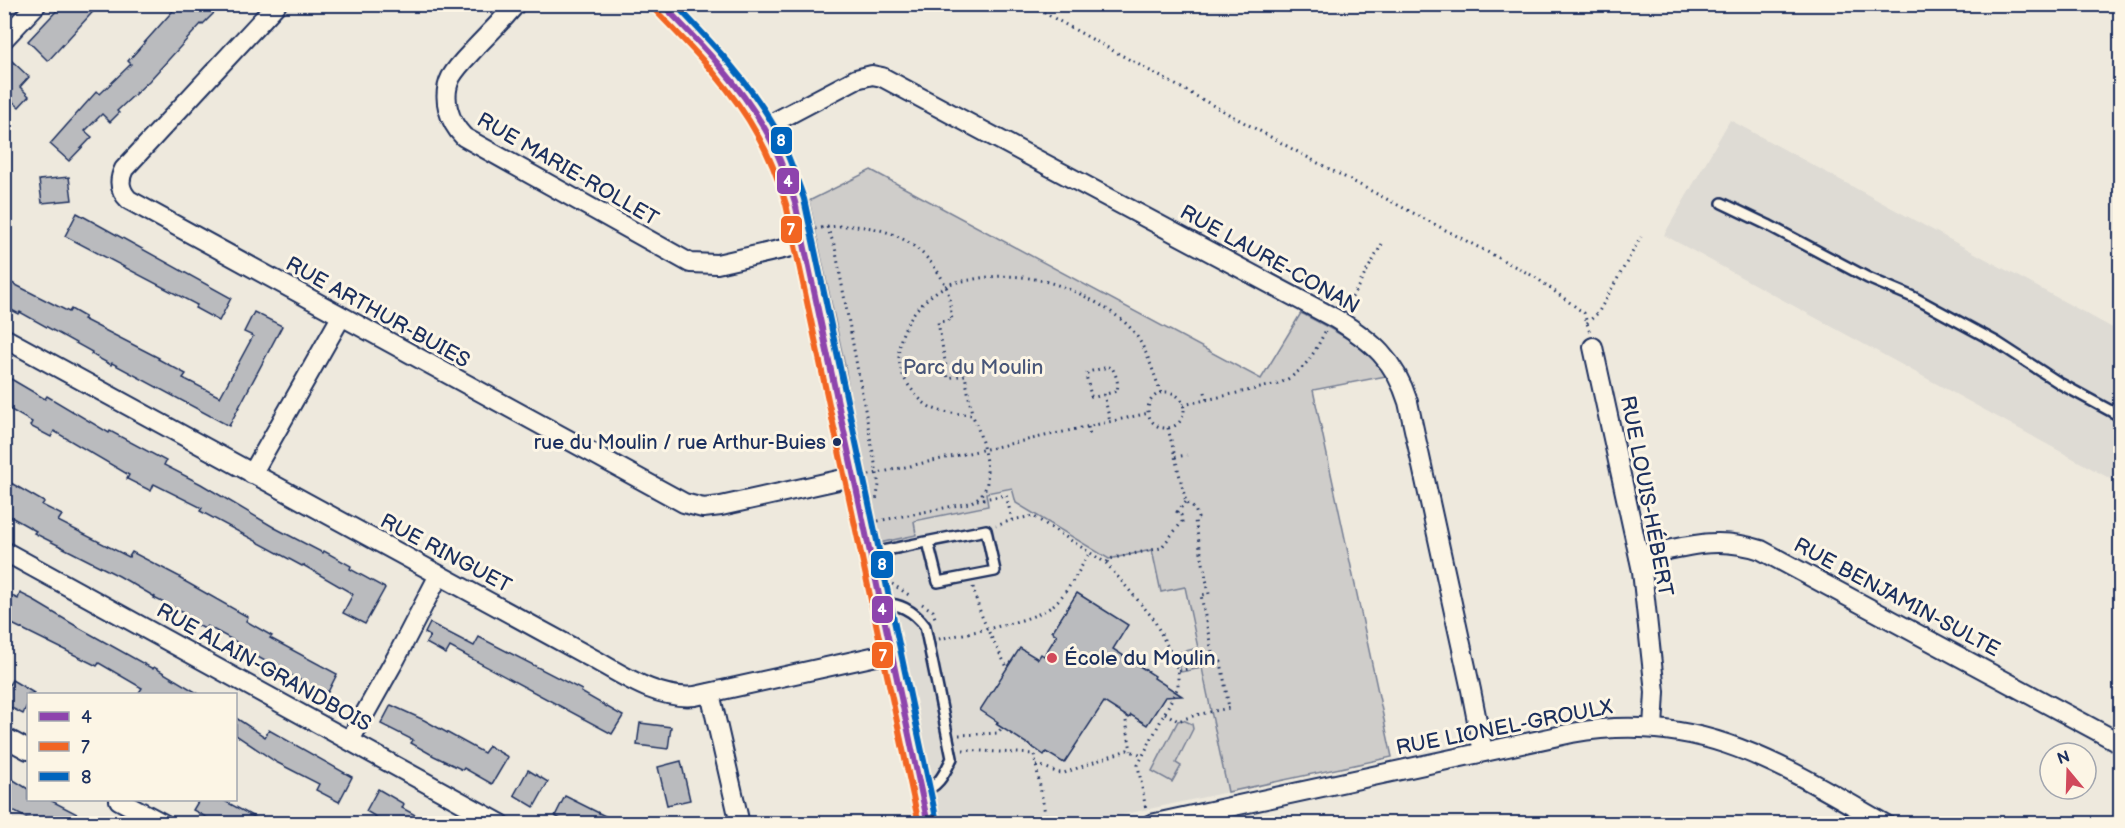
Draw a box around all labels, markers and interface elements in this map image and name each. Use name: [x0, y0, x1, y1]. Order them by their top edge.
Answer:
street label: RUE MARIE-ROLLET: [473, 107, 663, 232]
line badge: 8: [770, 126, 793, 155]
text: 8: [776, 132, 786, 151]
line badge: 4: [776, 167, 800, 195]
text: 4: [783, 173, 793, 192]
street label: RUE LAURE-CONAN: [1176, 200, 1364, 319]
line badge: 7: [780, 215, 803, 244]
text: 7: [787, 221, 796, 240]
street label: RUE ARTHUR-BUIES: [281, 251, 474, 373]
park label: Parc du Moulin: [903, 355, 1043, 380]
street label: RUE LOUIS-HÉBERT: [1615, 394, 1678, 599]
place label: rue du Moulin / rue Arthur-Buies: [534, 431, 826, 455]
marker: rue du Moulin / rue Arthur-Buies: [831, 436, 843, 448]
street label: RUE RINGUET: [376, 508, 516, 599]
street label: RUE BENJAMIN-SULTE: [1790, 532, 2004, 662]
line badge: 8: [870, 550, 894, 579]
text: 8: [877, 556, 887, 575]
line badge: 4: [871, 595, 894, 624]
street label: RUE ALAIN-GRANDBOIS: [152, 598, 376, 737]
text: 4: [877, 601, 887, 620]
line badge: 7: [871, 641, 894, 669]
place label: École du Moulin: [1064, 646, 1216, 671]
text: 7: [879, 647, 888, 666]
marker: École du Moulin: [1045, 651, 1059, 665]
legend: [27, 693, 237, 801]
street label: RUE LIONEL-GROULX: [1394, 694, 1614, 761]
text: 4: [81, 707, 92, 728]
text: 7: [81, 737, 90, 758]
north arrow: [2038, 741, 2098, 801]
text: N: [2055, 747, 2072, 769]
text: 8: [81, 767, 92, 788]

